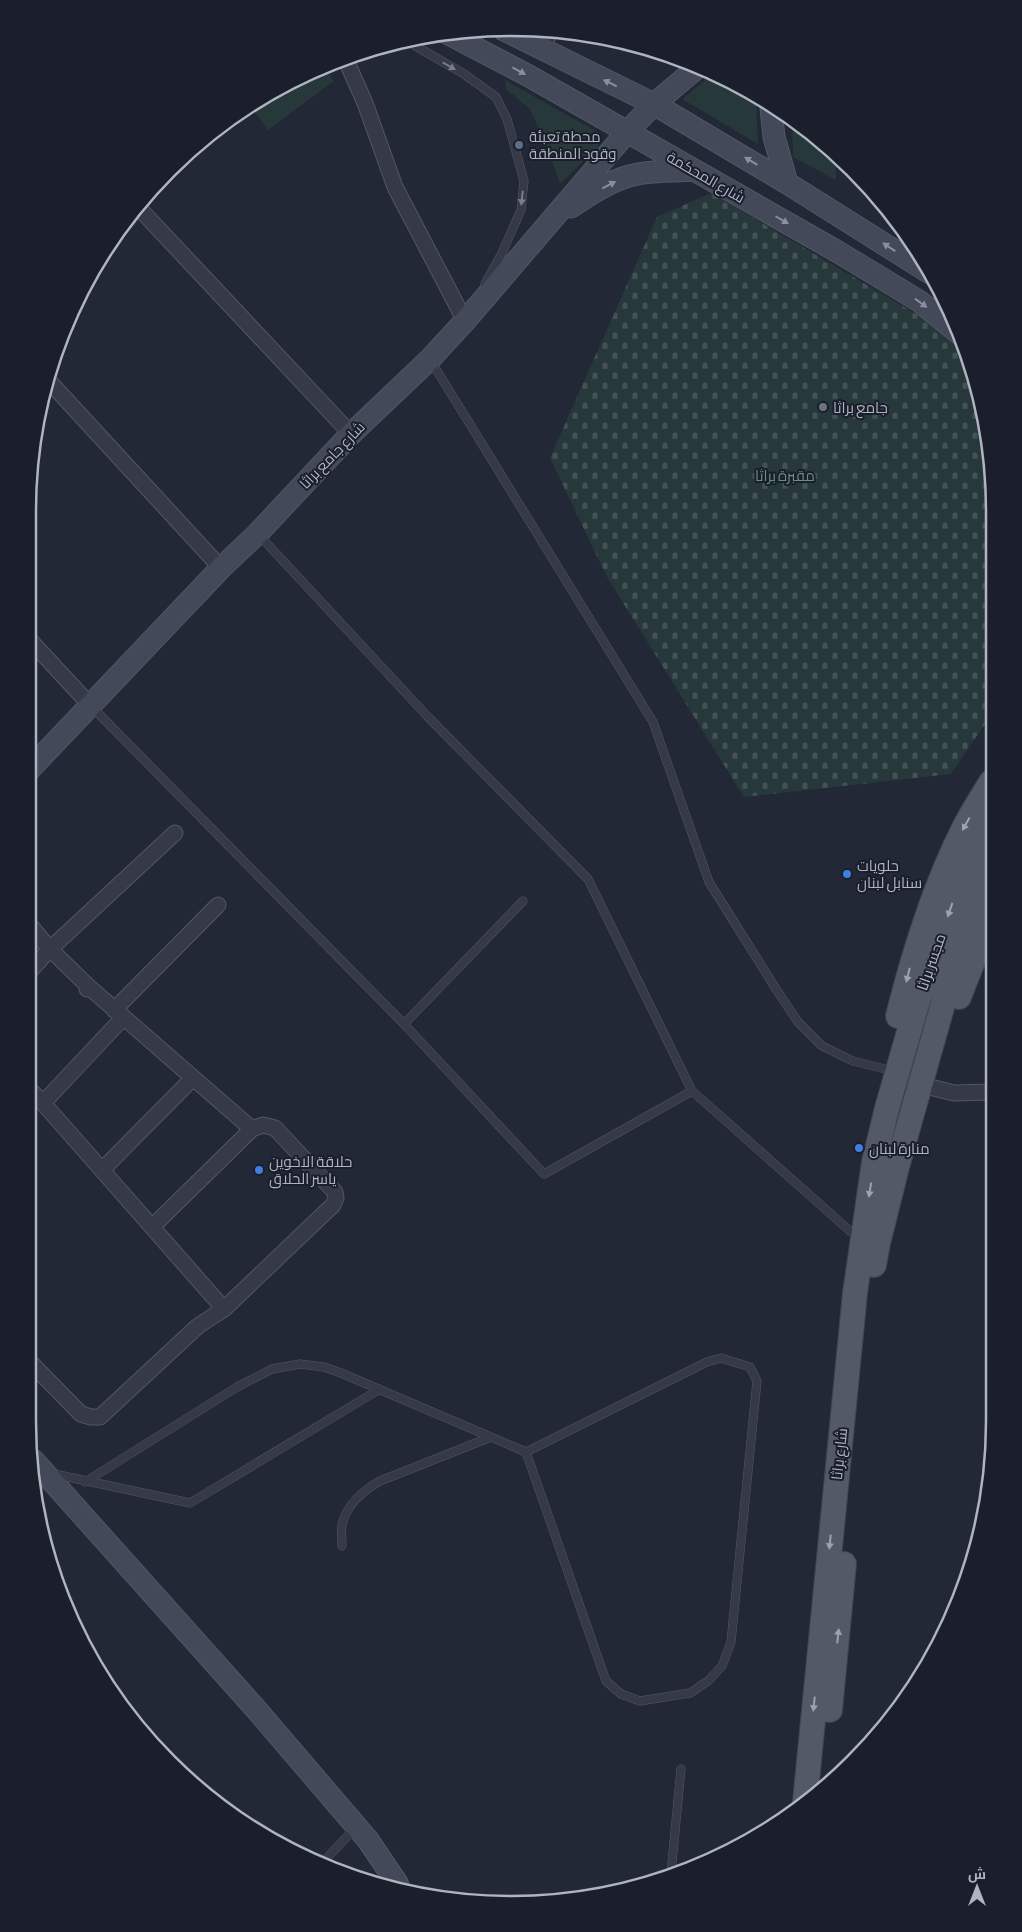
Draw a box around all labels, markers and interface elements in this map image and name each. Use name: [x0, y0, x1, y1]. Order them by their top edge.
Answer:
one-way arrow: [443, 61, 456, 70]
one-way arrow: [512, 67, 527, 75]
one-way arrow: [603, 79, 618, 87]
place label: محطة تعبئة وقود المنطقة: [529, 128, 616, 163]
marker: محطة تعبئة وقود المنطقة: [513, 139, 525, 151]
street label: شارع المحكمة: [663, 148, 748, 209]
one-way arrow: [744, 157, 757, 166]
one-way arrow: [602, 181, 616, 189]
one-way arrow: [518, 191, 526, 207]
one-way arrow: [775, 215, 788, 224]
one-way arrow: [882, 242, 895, 252]
one-way arrow: [914, 298, 928, 308]
place label: جامع براثا: [833, 399, 888, 419]
marker: جامع براثا: [817, 401, 829, 413]
street label: شارع جامع براثا: [296, 418, 370, 494]
park label: مقبرة براثا: [755, 467, 815, 485]
one-way arrow: [962, 817, 971, 831]
place label: حلويات سنابل لبنان: [857, 857, 922, 893]
marker: حلويات سنابل لبنان: [841, 868, 853, 880]
one-way arrow: [946, 903, 954, 918]
street label: مجسر براثا: [913, 931, 950, 993]
one-way arrow: [904, 968, 912, 983]
place label: منارة لبنان: [869, 1140, 930, 1159]
marker: منارة لبنان: [853, 1142, 865, 1154]
place label: حلاقة الاخوين ياسر الحلاق: [269, 1153, 352, 1189]
marker: حلاقة الاخوين ياسر الحلاق: [253, 1164, 265, 1176]
one-way arrow: [866, 1182, 874, 1198]
street label: شارع براثا: [828, 1427, 853, 1481]
one-way arrow: [826, 1535, 834, 1551]
one-way arrow: [834, 1628, 842, 1644]
one-way arrow: [810, 1696, 818, 1712]
north arrow: [952, 1862, 1002, 1912]
text: ش: [968, 1866, 986, 1883]

